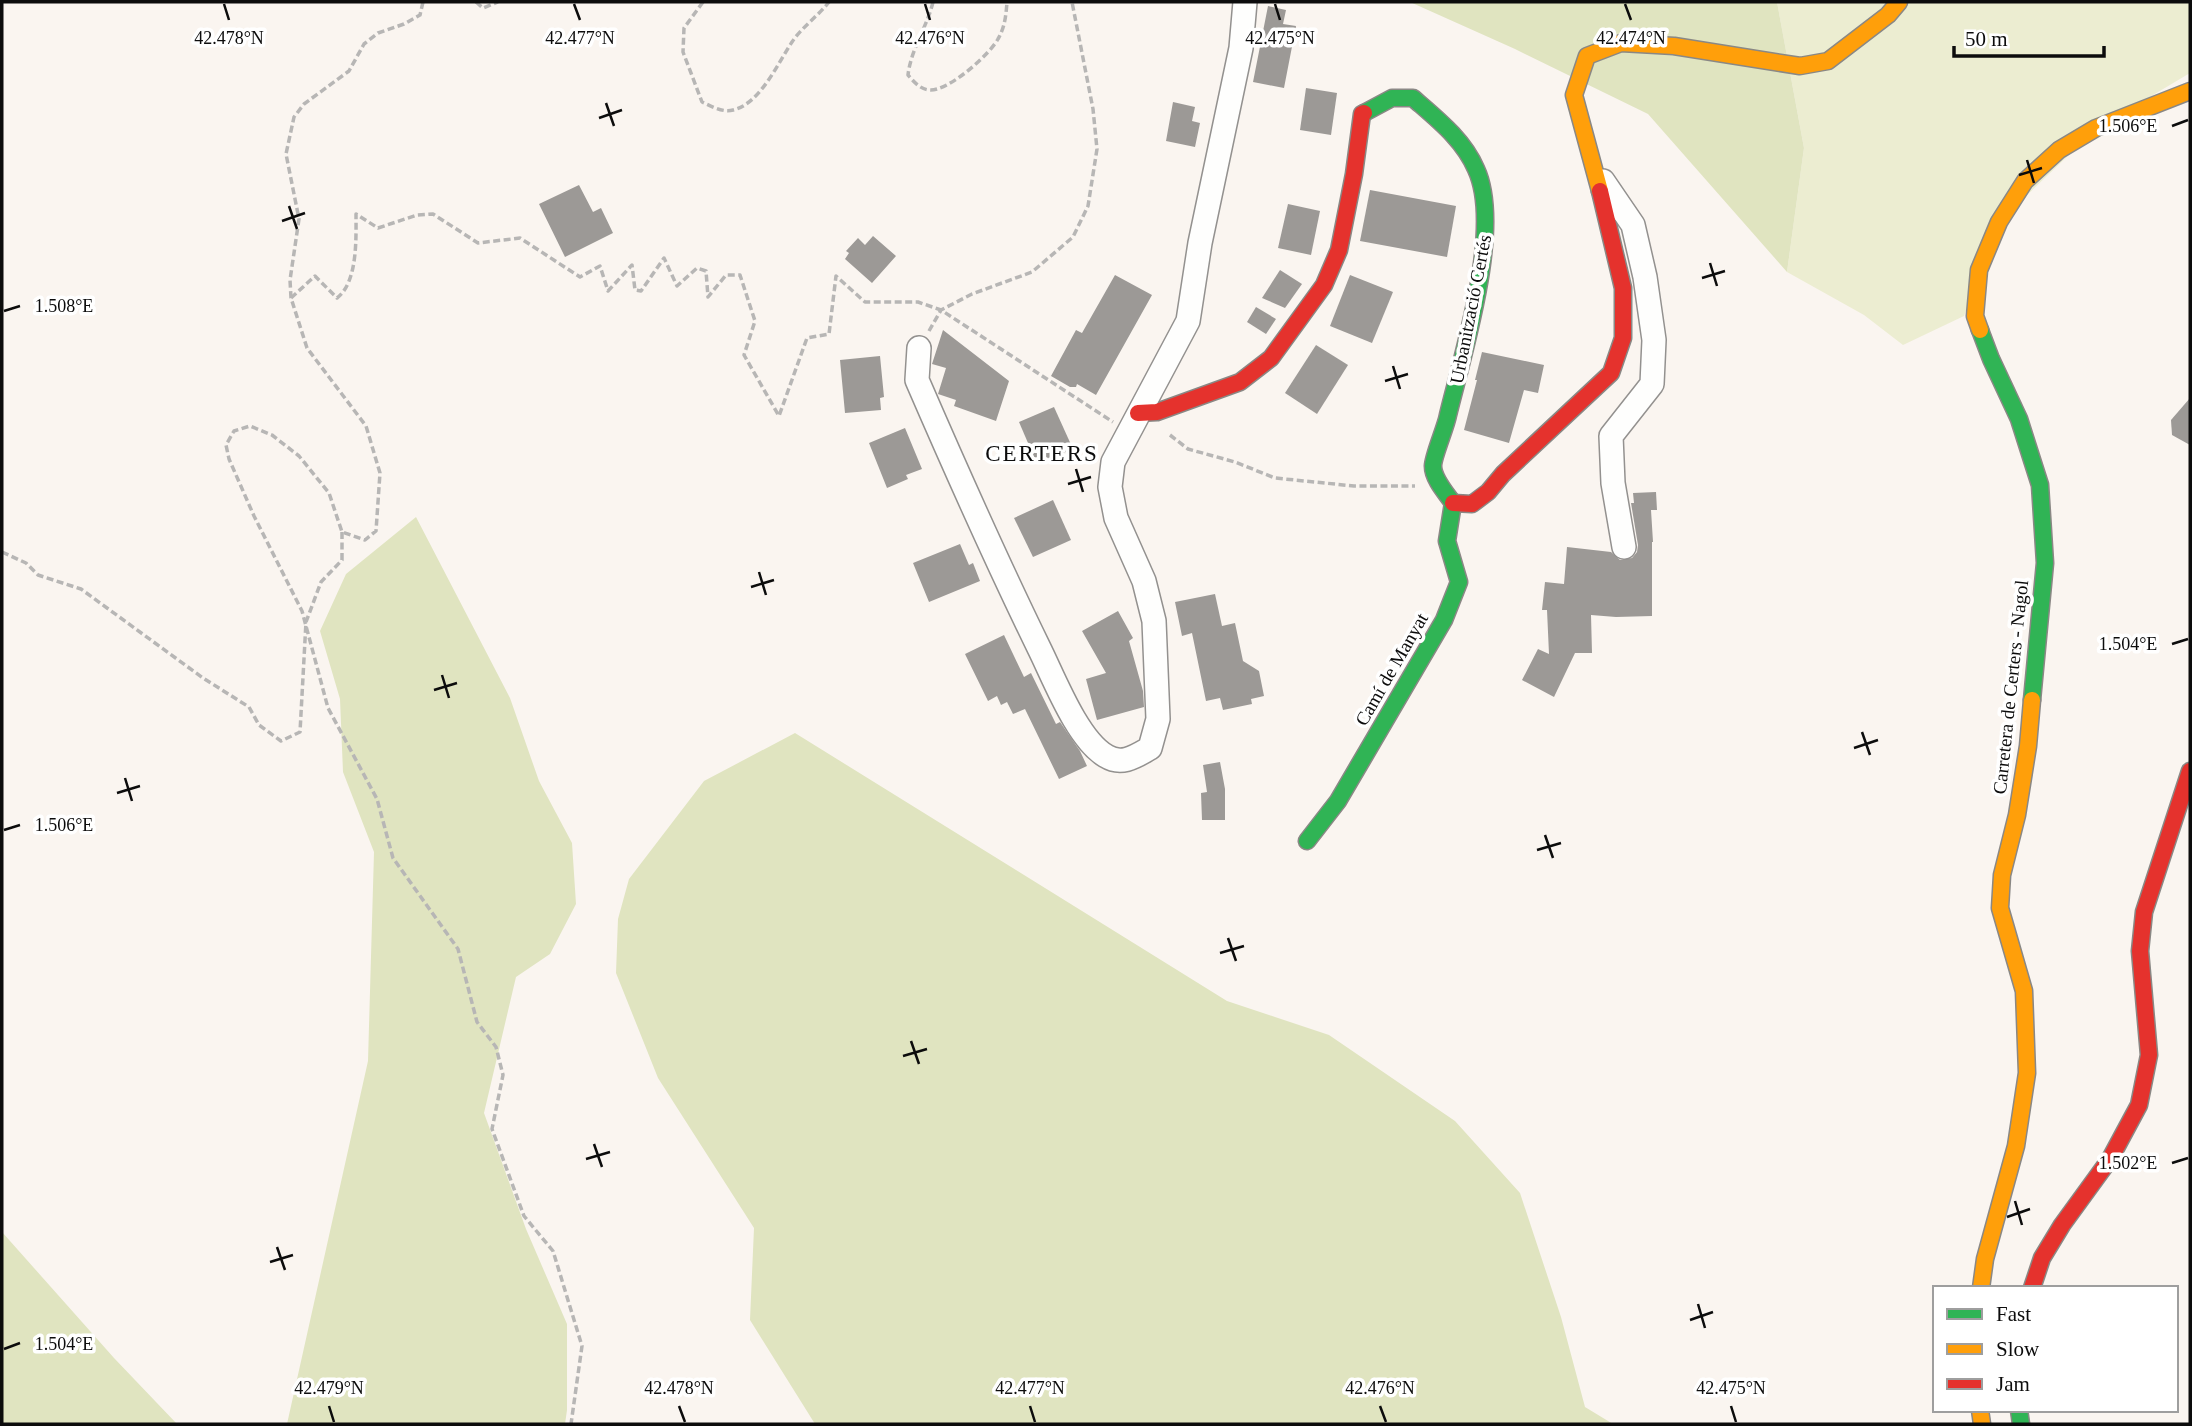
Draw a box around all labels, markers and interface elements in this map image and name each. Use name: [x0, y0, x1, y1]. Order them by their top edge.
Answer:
scale bar: [1954, 14, 2104, 58]
text: 50 m: [1965, 27, 2008, 51]
text: 42.478°N: [194, 28, 264, 48]
text: 42.477°N: [545, 28, 615, 48]
text: 42.476°N: [895, 28, 965, 48]
text: 42.475°N: [1245, 28, 1315, 48]
text: 42.474°N: [1596, 28, 1666, 48]
text: 1.506°E: [2099, 116, 2157, 136]
street label: Urbanització Certés: [1446, 233, 1495, 385]
text: 1.508°E: [35, 296, 93, 316]
district label: CERTERS: [985, 441, 1099, 466]
street label: Carretera de Certers - Nagol: [1989, 579, 2032, 795]
street label: Camí de Manyat: [1351, 609, 1433, 729]
text: 1.504°E: [2099, 634, 2157, 654]
text: 1.506°E: [35, 815, 93, 835]
text: 1.502°E: [2099, 1153, 2157, 1173]
legend: [1933, 1286, 2178, 1412]
text: Fast: [1996, 1302, 2031, 1326]
text: 1.504°E: [35, 1334, 93, 1354]
text: Slow: [1996, 1337, 2040, 1361]
text: Jam: [1996, 1372, 2030, 1396]
text: 42.479°N: [294, 1378, 364, 1398]
text: 42.478°N: [644, 1378, 714, 1398]
text: 42.477°N: [995, 1378, 1065, 1398]
text: 42.476°N: [1345, 1378, 1415, 1398]
text: 42.475°N: [1696, 1378, 1766, 1398]

